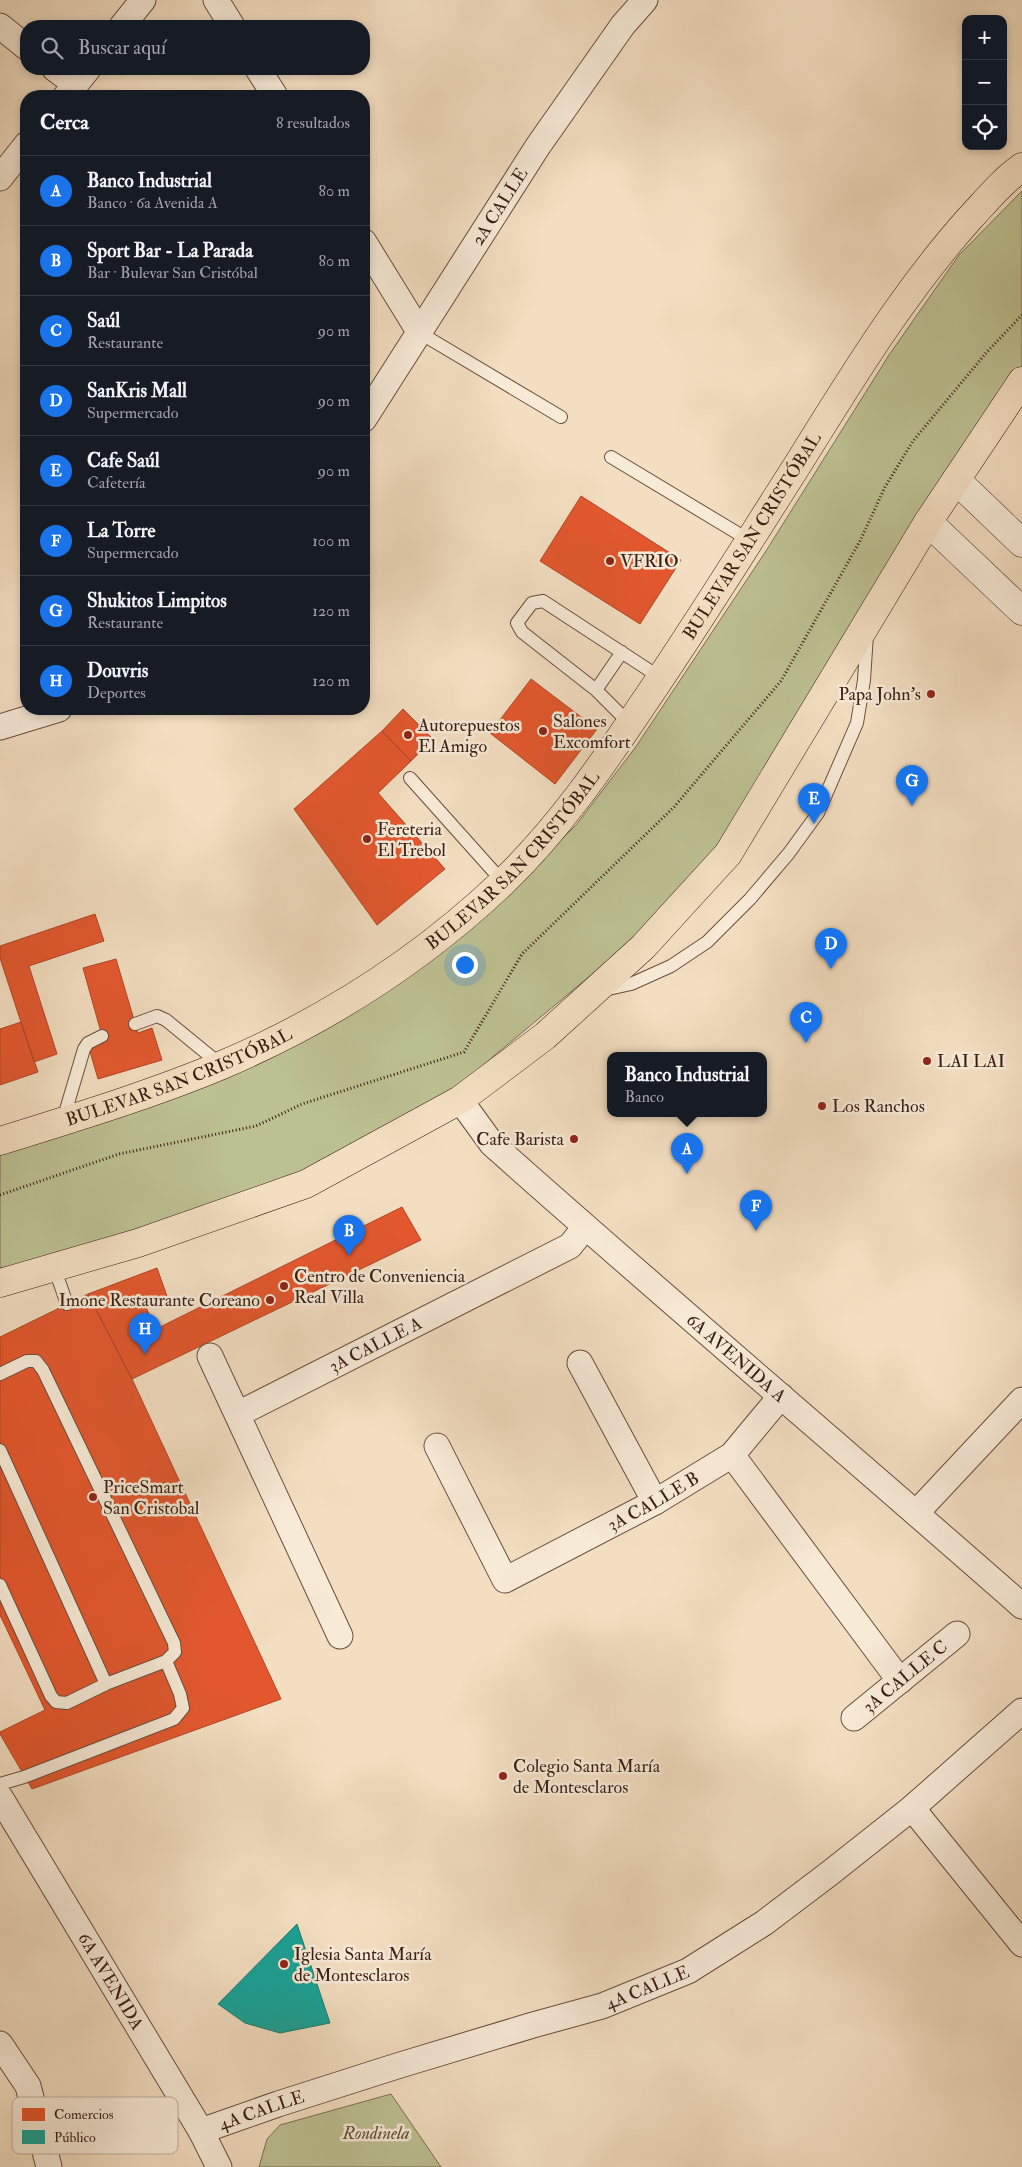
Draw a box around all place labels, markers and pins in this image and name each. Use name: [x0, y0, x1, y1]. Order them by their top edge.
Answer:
place label: VFRIO: [620, 550, 679, 573]
marker: VFRIO: [604, 555, 616, 567]
place label: Papa John's: [839, 683, 921, 706]
marker: Papa John's: [925, 688, 937, 700]
place label: Salones Excomfort: [553, 710, 631, 754]
place label: Autorepuestos El Amigo: [417, 714, 520, 758]
marker: Salones Excomfort: [537, 725, 549, 737]
marker: Autorepuestos El Amigo: [402, 729, 414, 741]
pin: G: [896, 765, 928, 806]
pin: E: [798, 783, 830, 824]
place label: Fereteria El Trebol: [377, 818, 446, 862]
marker: Fereteria El Trebol: [361, 833, 373, 845]
pin: D: [815, 928, 847, 969]
pin: C: [790, 1002, 822, 1043]
place label: LAI LAI: [937, 1050, 1005, 1073]
marker: LAI LAI: [921, 1055, 933, 1067]
place label: Los Ranchos: [832, 1095, 925, 1118]
marker: Los Ranchos: [816, 1100, 828, 1112]
place label: Cafe Barista: [476, 1128, 565, 1151]
marker: Cafe Barista: [568, 1133, 580, 1145]
pin: A: [671, 1133, 703, 1174]
pin: F: [740, 1190, 772, 1231]
pin: B: [333, 1215, 365, 1256]
place label: Centro de Conveniencia Real Villa: [294, 1265, 466, 1309]
marker: Centro de Conveniencia Real Villa: [278, 1280, 290, 1292]
place label: Imone Restaurante Coreano: [59, 1289, 260, 1312]
marker: Imone Restaurante Coreano: [264, 1294, 276, 1306]
pin: H: [129, 1313, 161, 1354]
place label: PriceSmart San Cristobal: [103, 1476, 200, 1520]
marker: PriceSmart San Cristobal: [87, 1491, 99, 1503]
place label: Colegio Santa María de Montesclaros: [513, 1755, 661, 1799]
marker: Colegio Santa María de Montesclaros: [497, 1770, 509, 1782]
place label: Iglesia Santa María de Montesclaros: [294, 1943, 432, 1987]
marker: Iglesia Santa María de Montesclaros: [278, 1958, 290, 1970]

